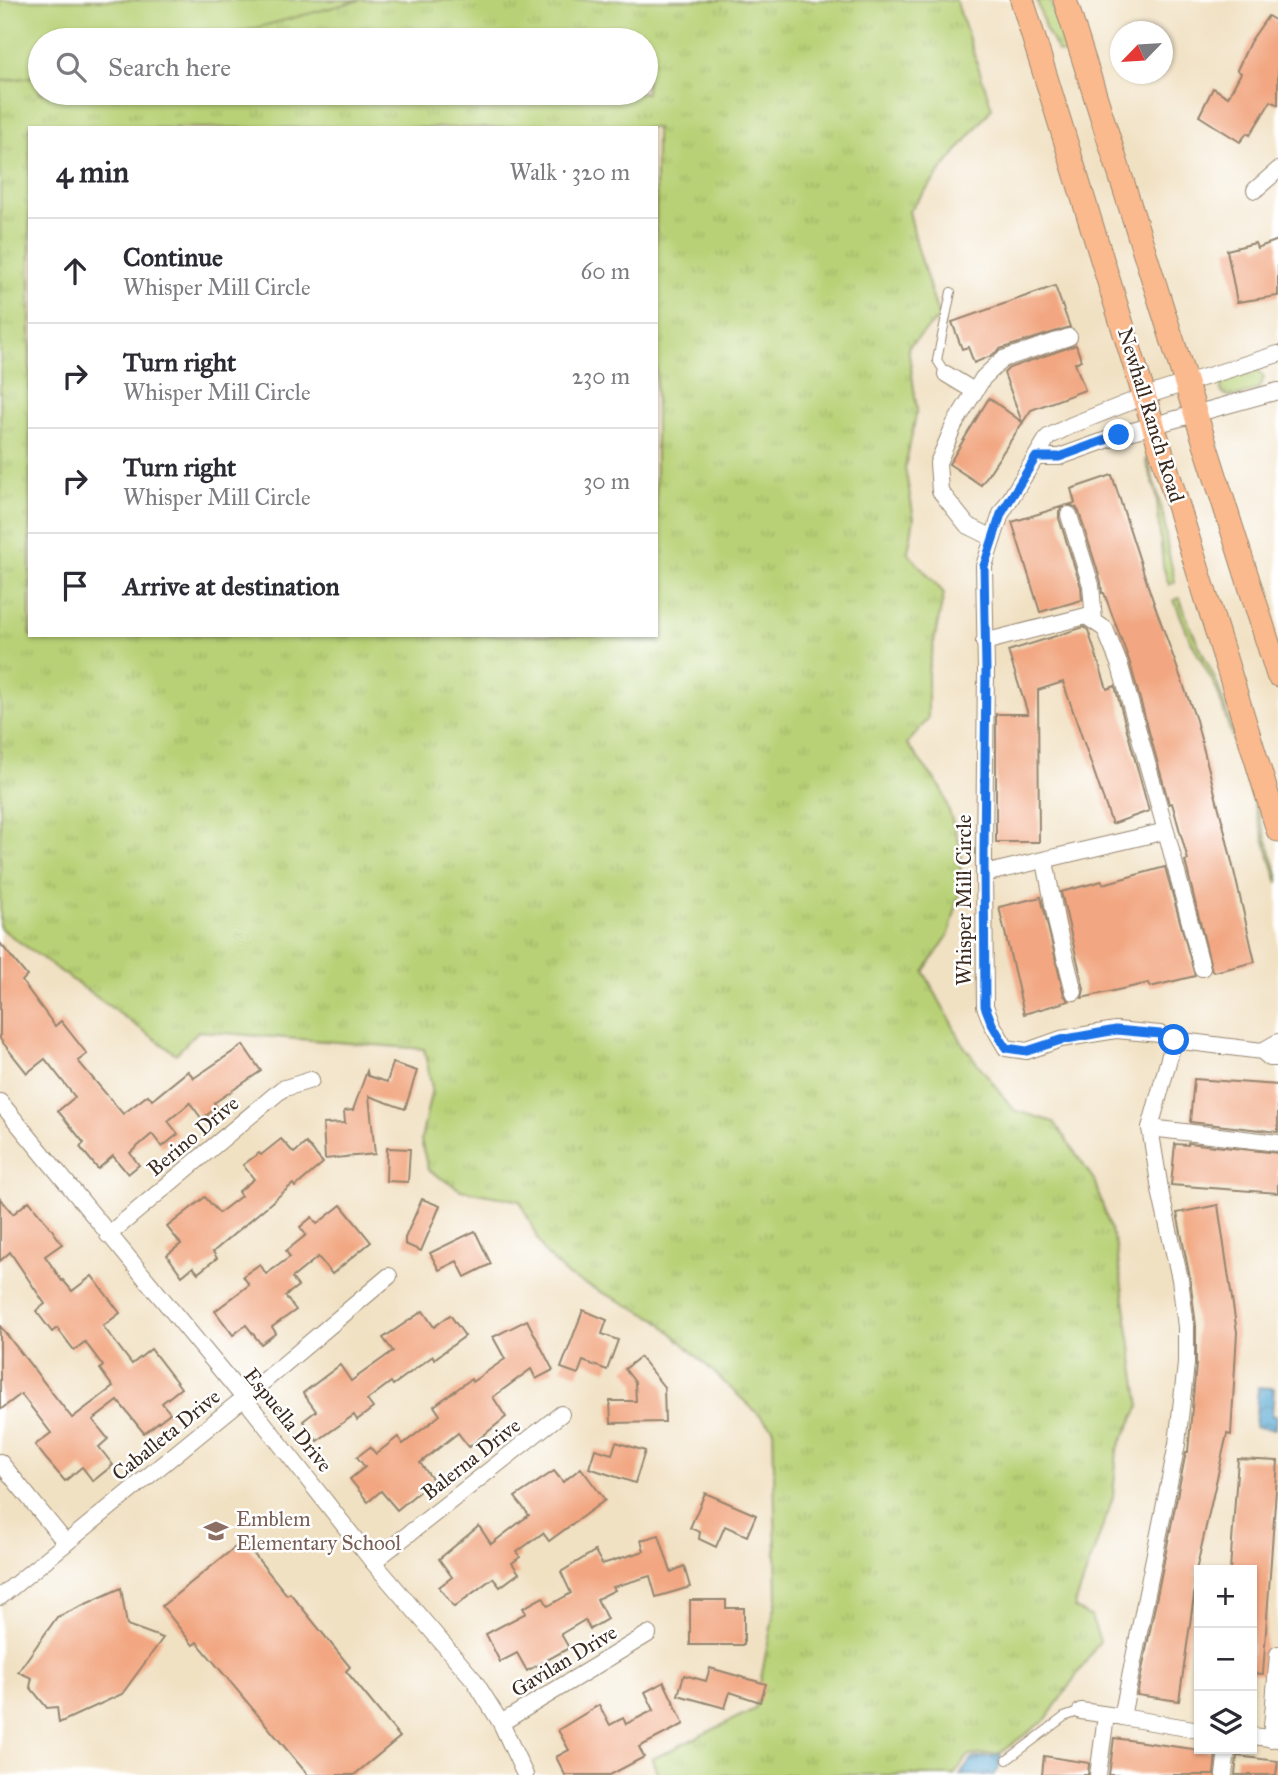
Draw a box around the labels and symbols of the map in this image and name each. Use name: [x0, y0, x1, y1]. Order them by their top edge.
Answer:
north arrow: [1110, 21, 1173, 84]
street label: Newhall Ranch Road: [1112, 325, 1190, 506]
route end: [1103, 419, 1134, 450]
street label: Whisper Mill Circle: [951, 814, 977, 986]
route start: [1158, 1024, 1189, 1055]
street label: Berino Drive: [142, 1090, 244, 1182]
street label: Espuella Drive: [238, 1363, 338, 1478]
street label: Caballeta Drive: [107, 1383, 226, 1487]
street label: Balerna Drive: [416, 1412, 526, 1506]
place label: Emblem Elementary School: [236, 1506, 401, 1556]
school or university icon: Emblem Elementary School: [202, 1517, 230, 1545]
street label: Gavilan Drive: [506, 1619, 622, 1703]

